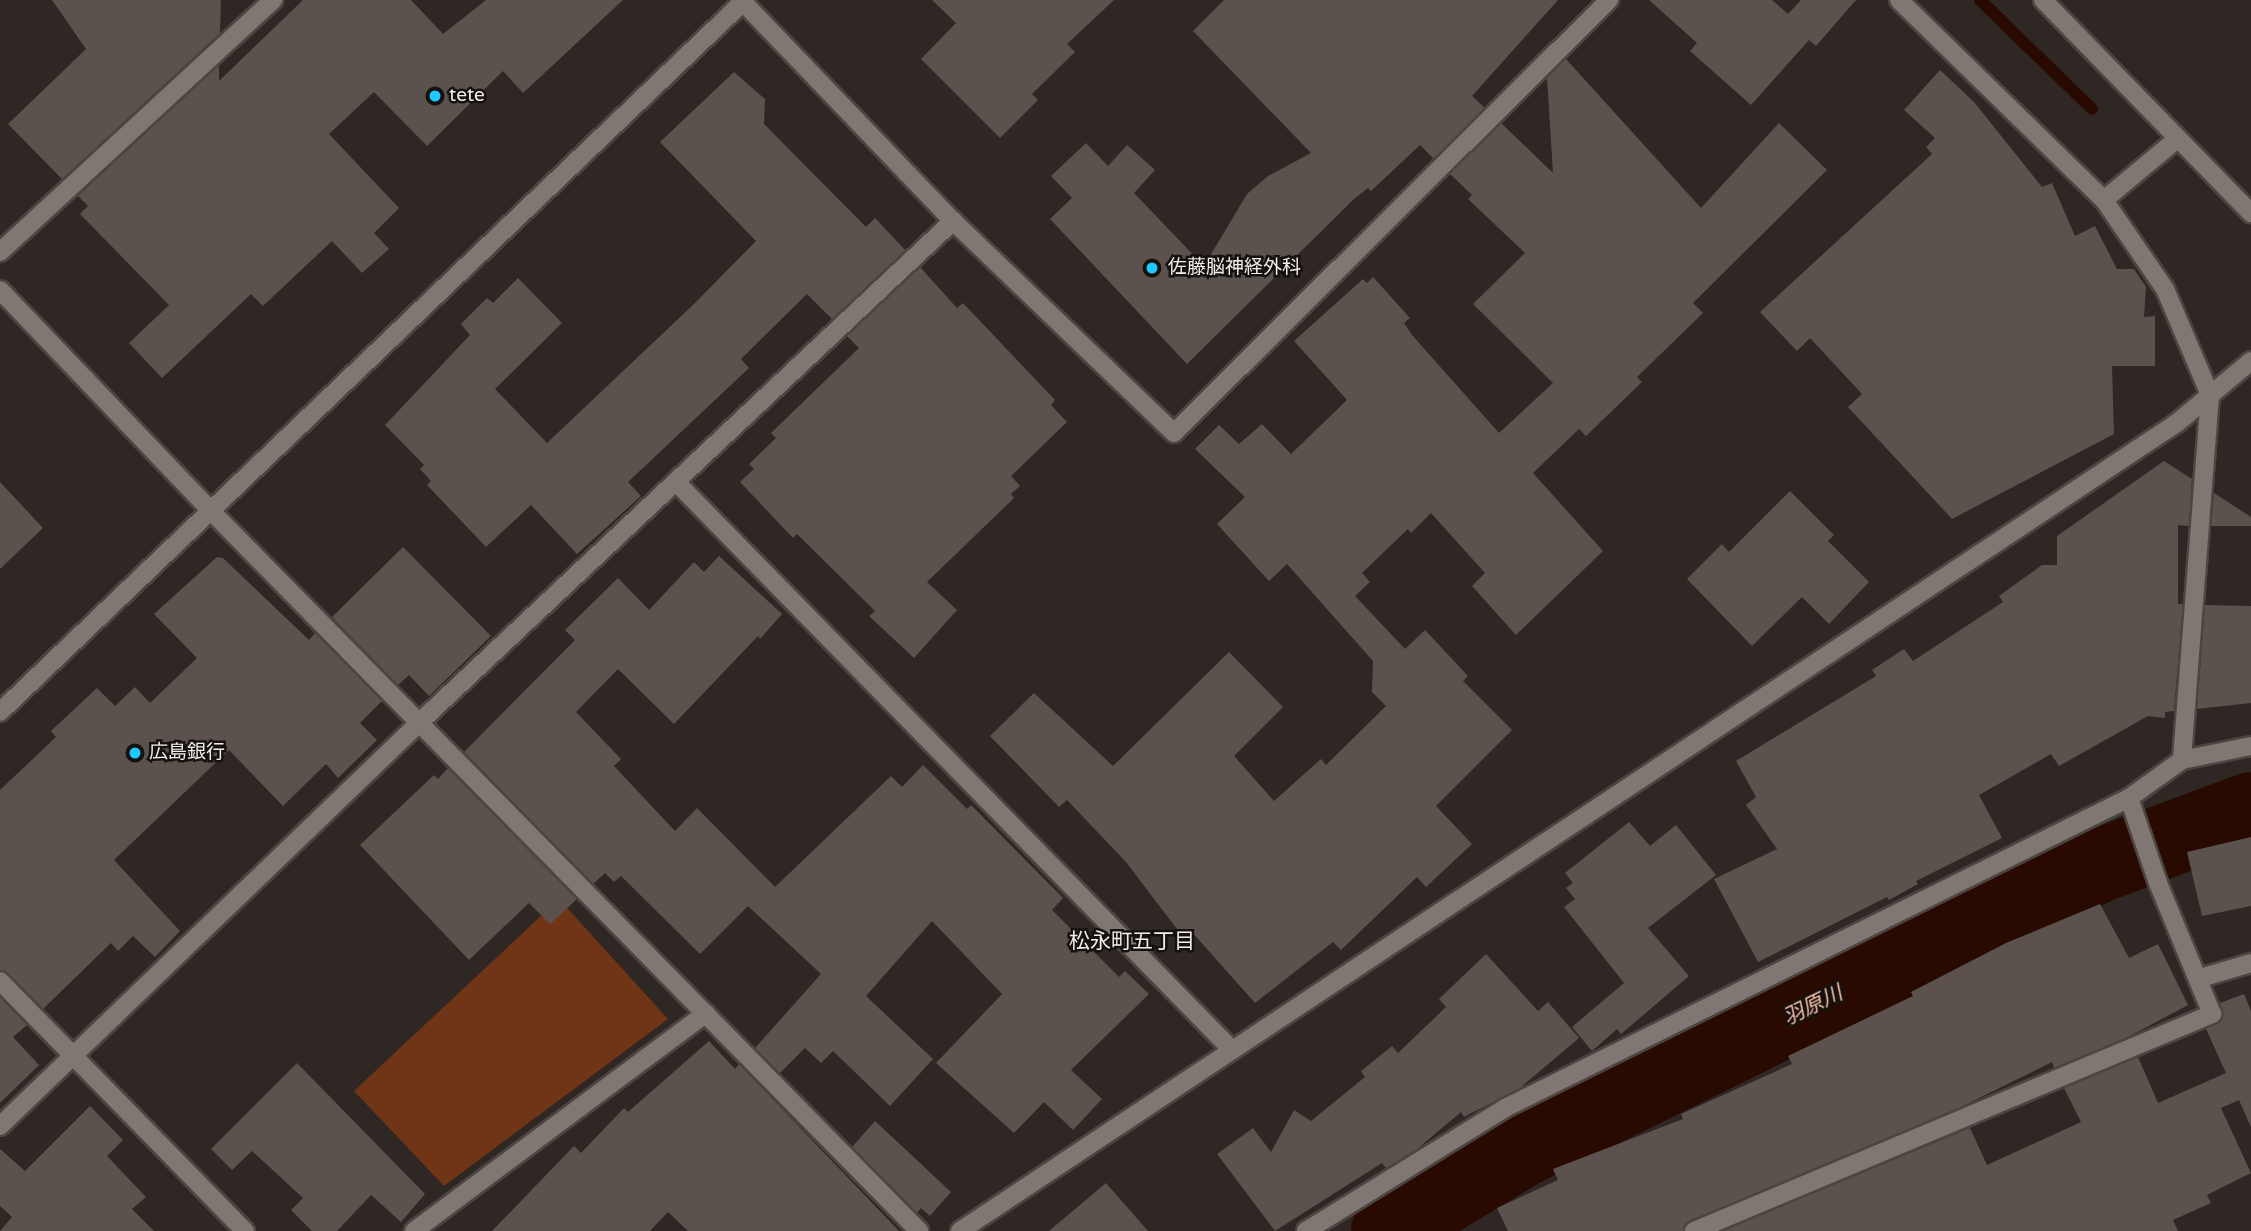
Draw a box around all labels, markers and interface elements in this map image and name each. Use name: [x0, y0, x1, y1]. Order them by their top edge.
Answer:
place label: tete: [449, 85, 485, 107]
marker: tete: [427, 88, 443, 104]
place label: 佐藤脳神経外科: [1168, 257, 1301, 279]
marker: 佐藤脳神経外科: [1142, 258, 1162, 278]
place label: 広島銀行: [149, 742, 225, 764]
marker: 広島銀行: [127, 745, 143, 761]
district label: 松永町五丁目: [1069, 929, 1195, 955]
water label: 羽原川: [1779, 981, 1847, 1031]

